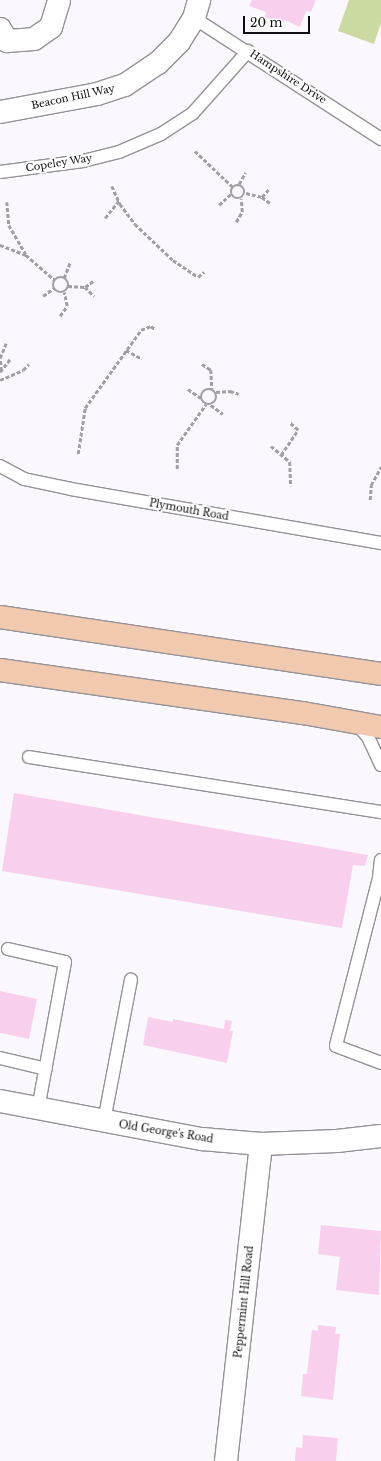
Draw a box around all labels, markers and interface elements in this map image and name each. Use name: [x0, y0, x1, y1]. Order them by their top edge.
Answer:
scale bar: [245, 8, 312, 34]
text: 20 m: [250, 15, 282, 30]
street label: Hampshire Drive: [247, 48, 329, 106]
street label: Beacon Hill Way: [30, 82, 116, 112]
street label: Copeley Way: [25, 152, 93, 174]
street label: Plymouth Road: [148, 497, 230, 523]
street label: Old George's Road: [118, 1119, 214, 1145]
street label: Peppermint Hill Road: [232, 1245, 256, 1359]

